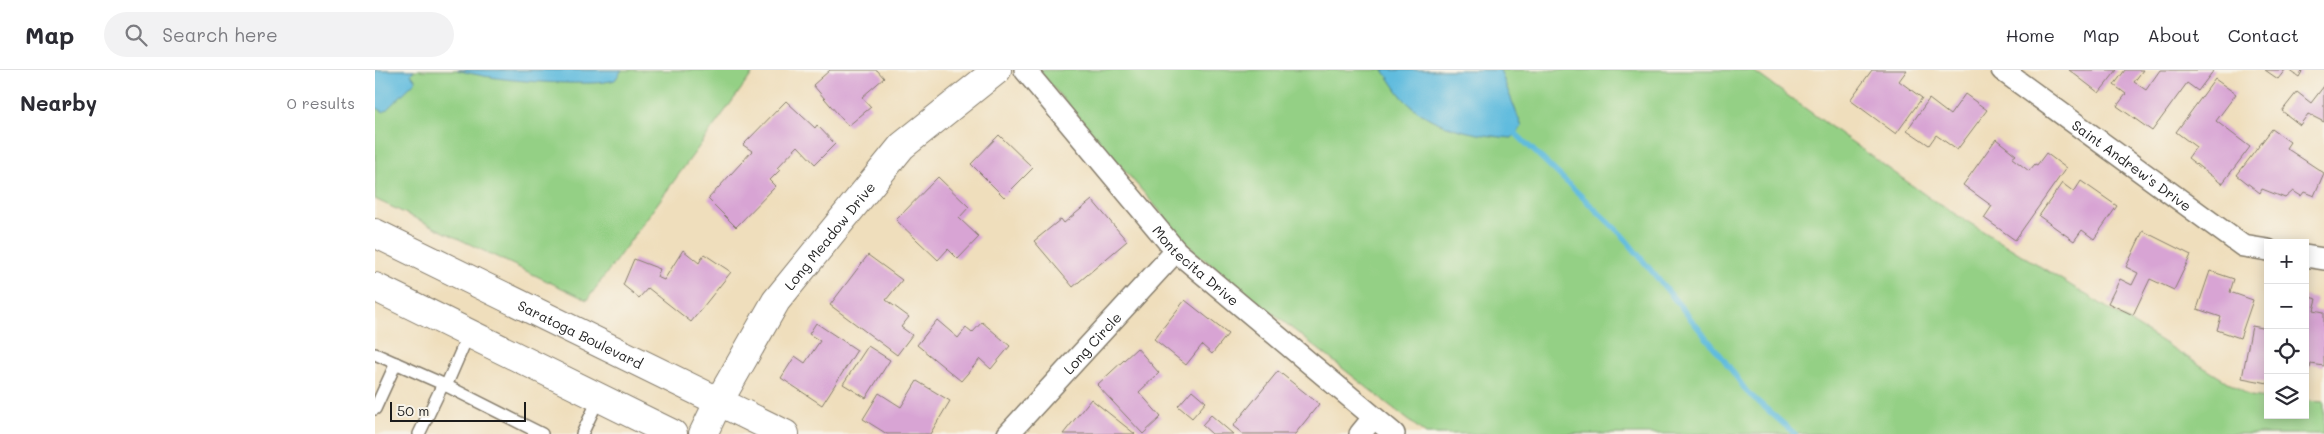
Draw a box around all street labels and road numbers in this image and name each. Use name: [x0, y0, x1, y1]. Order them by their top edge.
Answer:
street label: Saint Andrew's Drive: [2068, 115, 2196, 215]
street label: Long Meadow Drive: [779, 178, 879, 294]
street label: Montecita Drive: [1149, 221, 1243, 310]
street label: Saratoga Boulevard: [515, 295, 646, 373]
street label: Long Circle: [1059, 308, 1125, 378]

